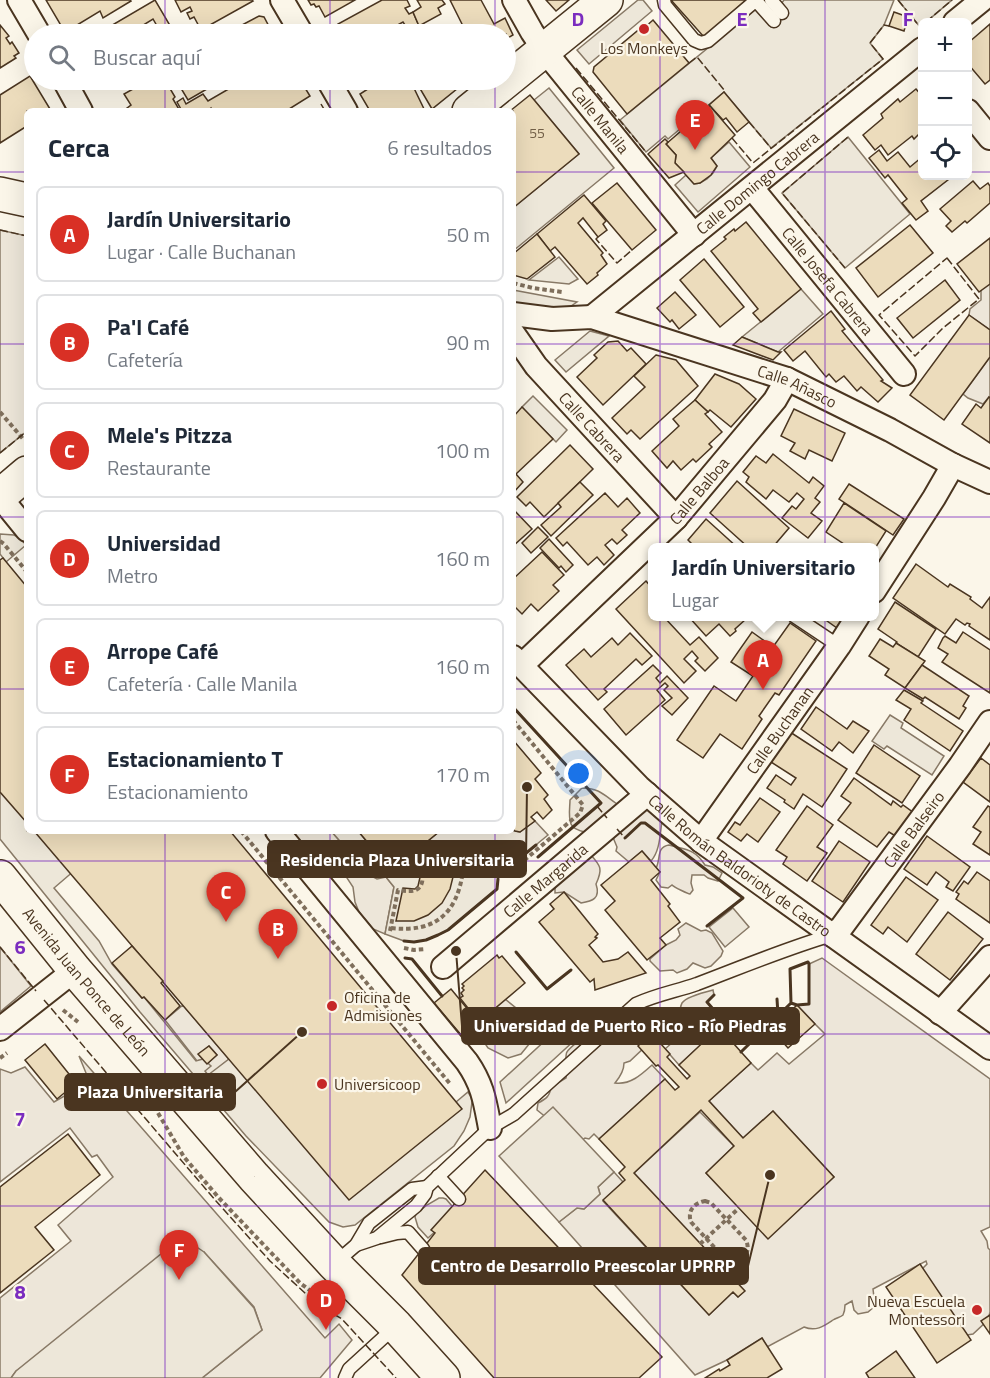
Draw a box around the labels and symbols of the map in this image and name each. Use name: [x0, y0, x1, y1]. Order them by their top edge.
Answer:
text: D: [572, 3, 584, 34]
text: E: [736, 3, 748, 34]
text: F: [903, 3, 914, 34]
marker: Los Monkeys: [637, 22, 651, 36]
place label: Los Monkeys: [600, 36, 688, 60]
street label: Calle Manila: [566, 81, 635, 159]
pin: E: [676, 100, 714, 150]
house number: 55: [529, 122, 545, 143]
street label: Calle Domingo Cabrera: [691, 125, 824, 240]
street label: Calle Josefa Cabrera: [776, 222, 879, 340]
street label: Calle Añasco: [754, 358, 841, 414]
street label: Calle Cabrera: [553, 386, 631, 467]
street label: Calle Balboa: [664, 451, 735, 530]
pin: A: [744, 640, 783, 690]
street label: Calle Buchanan: [740, 681, 819, 779]
your location: [564, 759, 593, 788]
street label: Calle Balseiro: [877, 786, 950, 873]
street label: Calle Román Baldorioty de Castro: [643, 788, 836, 943]
street label: Calle Margarida: [498, 837, 593, 923]
callout: Residencia Plaza Universitaria: [268, 841, 526, 877]
text: Residencia Plaza Universitaria: [280, 846, 514, 873]
pin: C: [206, 872, 246, 922]
street label: Avenida Juan Ponce de León: [17, 902, 156, 1062]
pin: B: [258, 910, 298, 959]
text: 6: [14, 931, 26, 962]
place label: Oficina de Admisiones: [344, 985, 422, 1027]
marker: Oficina de Admisiones: [325, 999, 339, 1013]
callout: Universidad de Puerto Rico - Río Piedras: [462, 1008, 799, 1044]
text: Universidad de Puerto Rico - Río Piedras: [473, 1012, 787, 1039]
place label: Universicoop: [334, 1072, 421, 1096]
callout: Plaza Universitaria: [65, 1074, 235, 1110]
marker: Universicoop: [315, 1077, 329, 1091]
text: Plaza Universitaria: [77, 1078, 223, 1105]
text: 7: [14, 1103, 26, 1134]
pin: F: [160, 1230, 198, 1280]
callout: Centro de Desarrollo Preescolar UPRRP: [419, 1248, 748, 1284]
text: Centro de Desarrollo Preescolar UPRRP: [431, 1252, 736, 1279]
text: 8: [14, 1276, 26, 1307]
pin: D: [306, 1280, 346, 1330]
place label: Nueva Escuela Montessori: [867, 1289, 965, 1331]
marker: Nueva Escuela Montessori: [970, 1303, 984, 1317]

